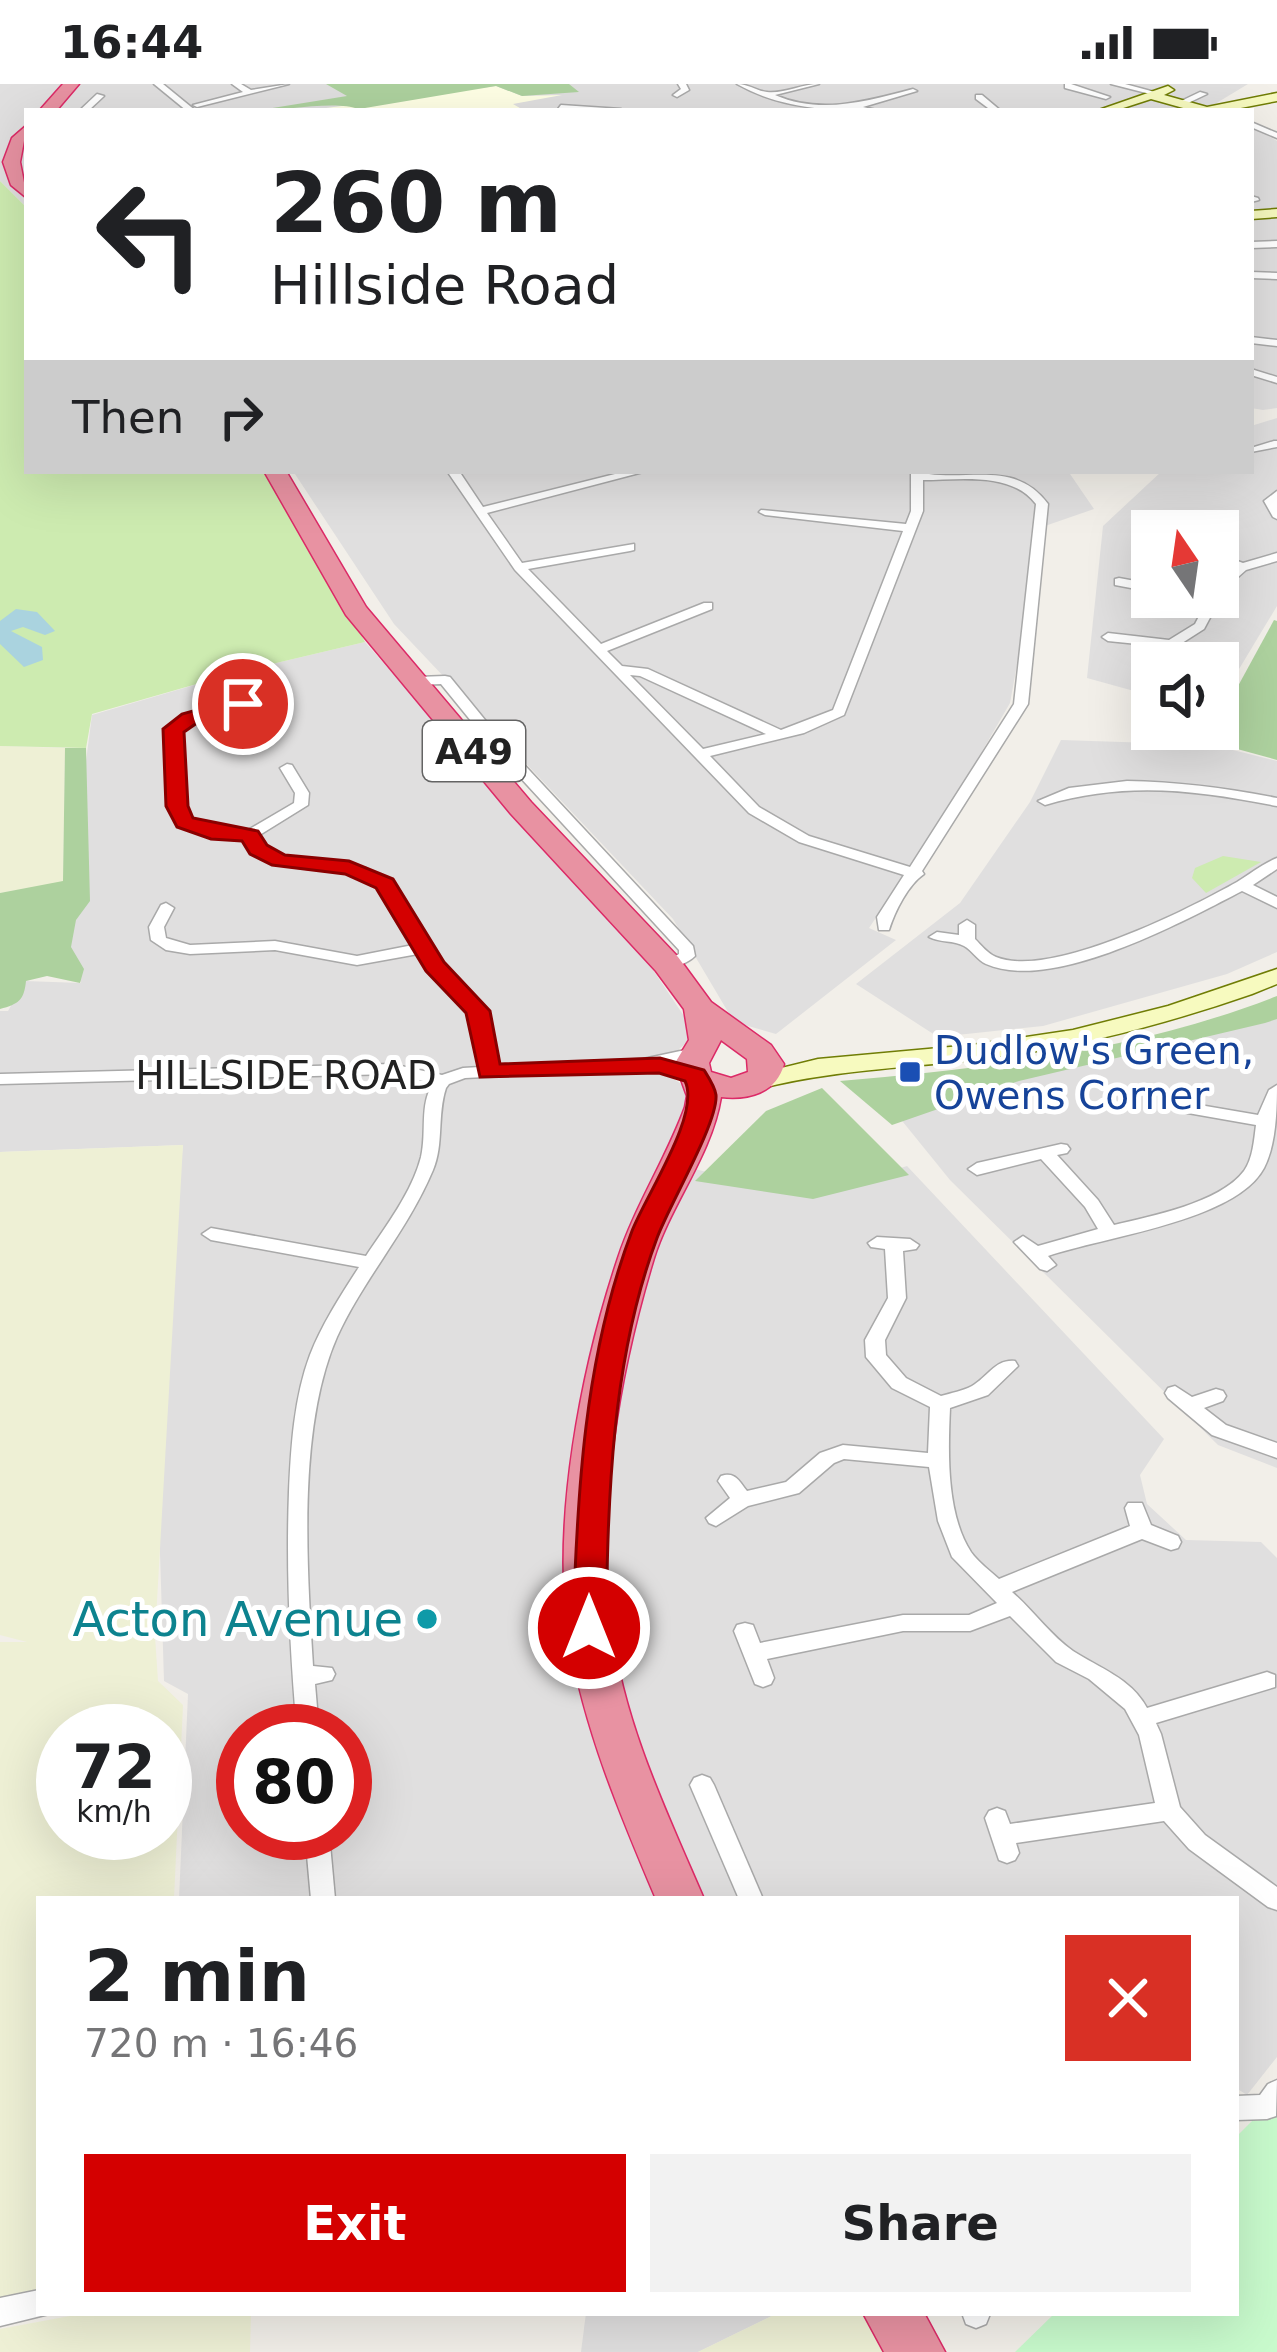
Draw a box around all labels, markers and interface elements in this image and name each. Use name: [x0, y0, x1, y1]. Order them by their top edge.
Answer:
text: 16:44: [60, 16, 203, 69]
text: 260 m: [270, 154, 562, 252]
icon: left: [72, 156, 228, 312]
text: Hillside Road: [270, 254, 619, 317]
icon: right: [208, 384, 274, 450]
text: Then: [72, 391, 184, 444]
north arrow: [1131, 510, 1239, 618]
map controls: [1131, 510, 1239, 750]
button: sound: [1131, 642, 1239, 750]
pin: [192, 653, 294, 755]
icon: arrive: [210, 671, 276, 737]
road number: A49: [423, 721, 525, 781]
place label: Dudlow's Green, Owens Corner: [934, 1028, 1254, 1118]
street label: HILLSIDE ROAD: [135, 1053, 437, 1098]
marker: Dudlow's Green, Owens Corner: [897, 1059, 923, 1085]
position arrow: [526, 1565, 652, 1691]
place label: Acton Avenue: [72, 1591, 403, 1647]
marker: Acton Avenue: [414, 1606, 440, 1632]
speed limit sign: 80: [216, 1704, 372, 1860]
text: 72: [72, 1732, 156, 1802]
text: km/h: [76, 1794, 152, 1829]
text: 2 min: [84, 1934, 310, 2018]
button: close: [1065, 1935, 1191, 2061]
text: 720 m · 16:46: [84, 2021, 358, 2066]
button: Exit: [84, 2154, 626, 2292]
button: Share: [650, 2154, 1191, 2292]

